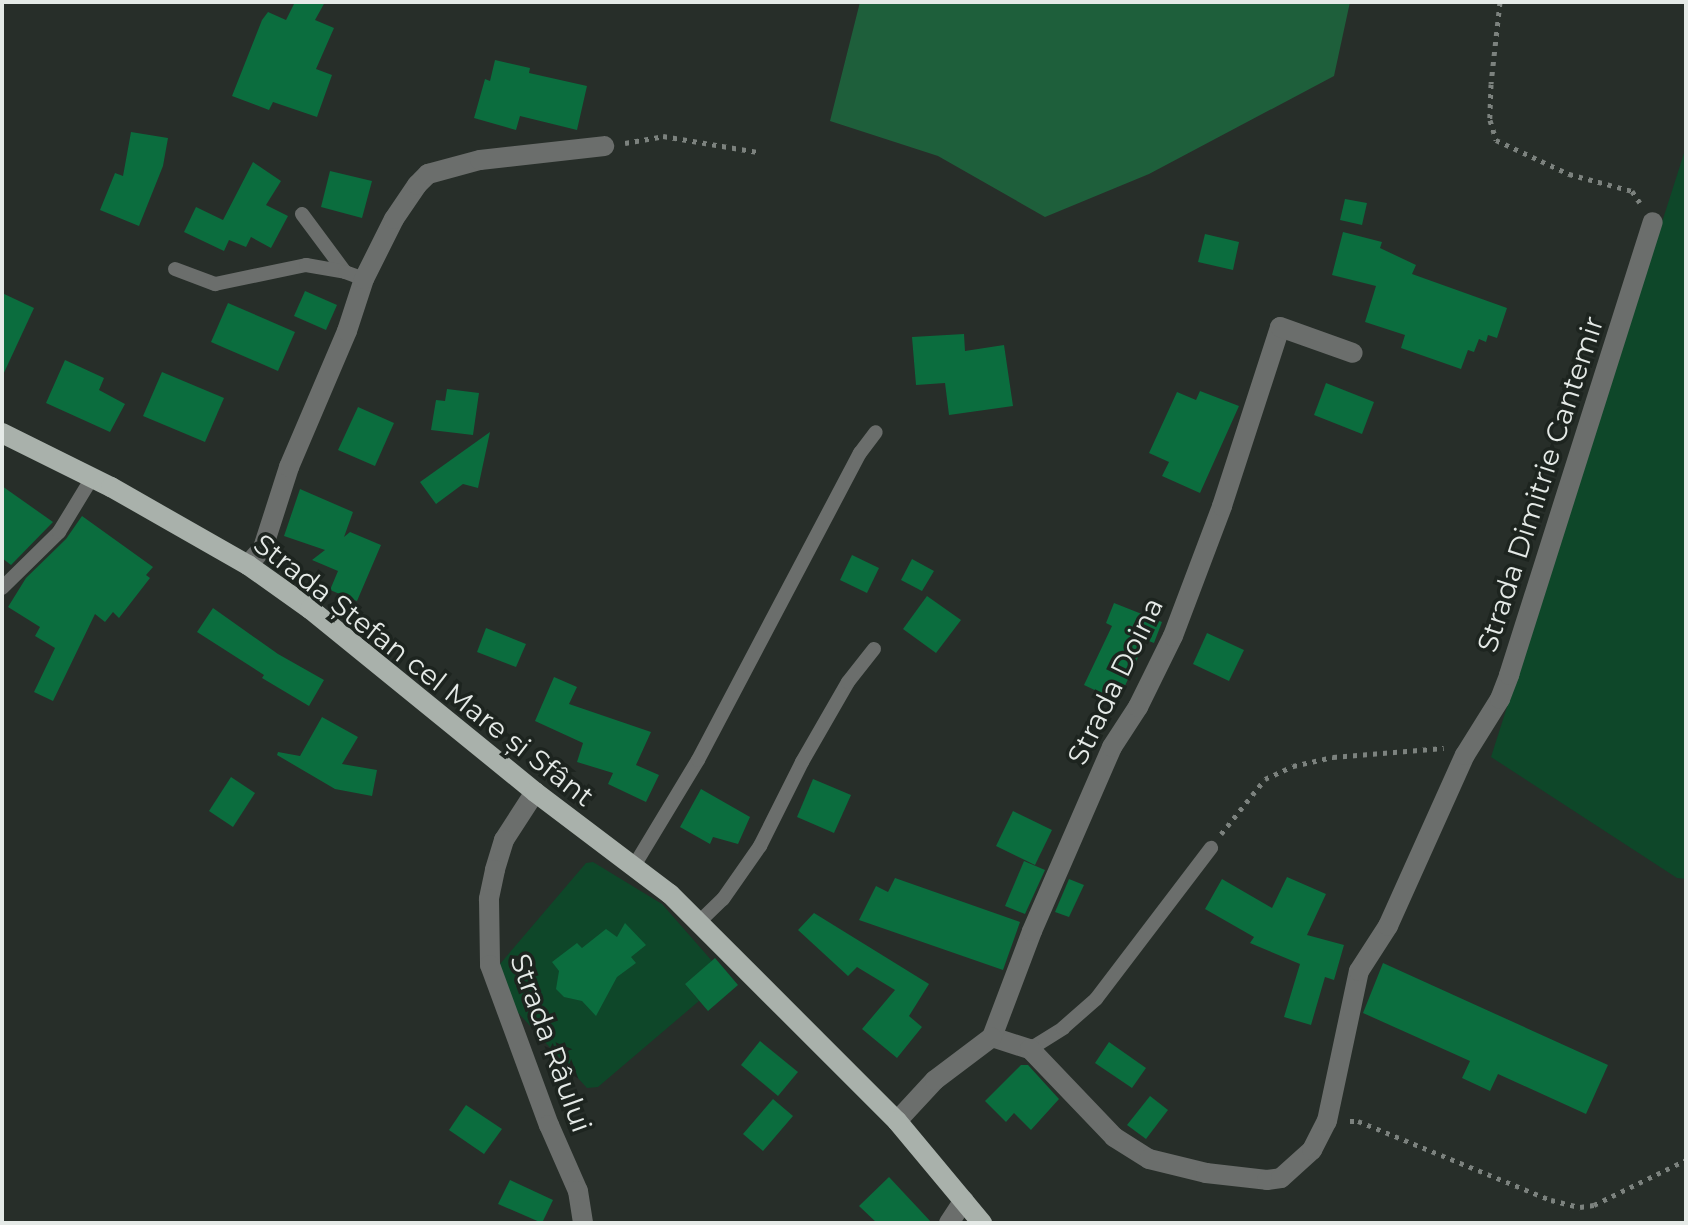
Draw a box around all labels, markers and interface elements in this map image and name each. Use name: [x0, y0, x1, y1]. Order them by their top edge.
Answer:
street label: Strada Dimitrie Cantemir: [1470, 312, 1610, 656]
street label: Strada Ștefan cel Mare și Sfânt: [247, 527, 601, 813]
street label: Strada Doina: [1060, 592, 1170, 770]
street label: Strada Râului: [503, 949, 599, 1137]

